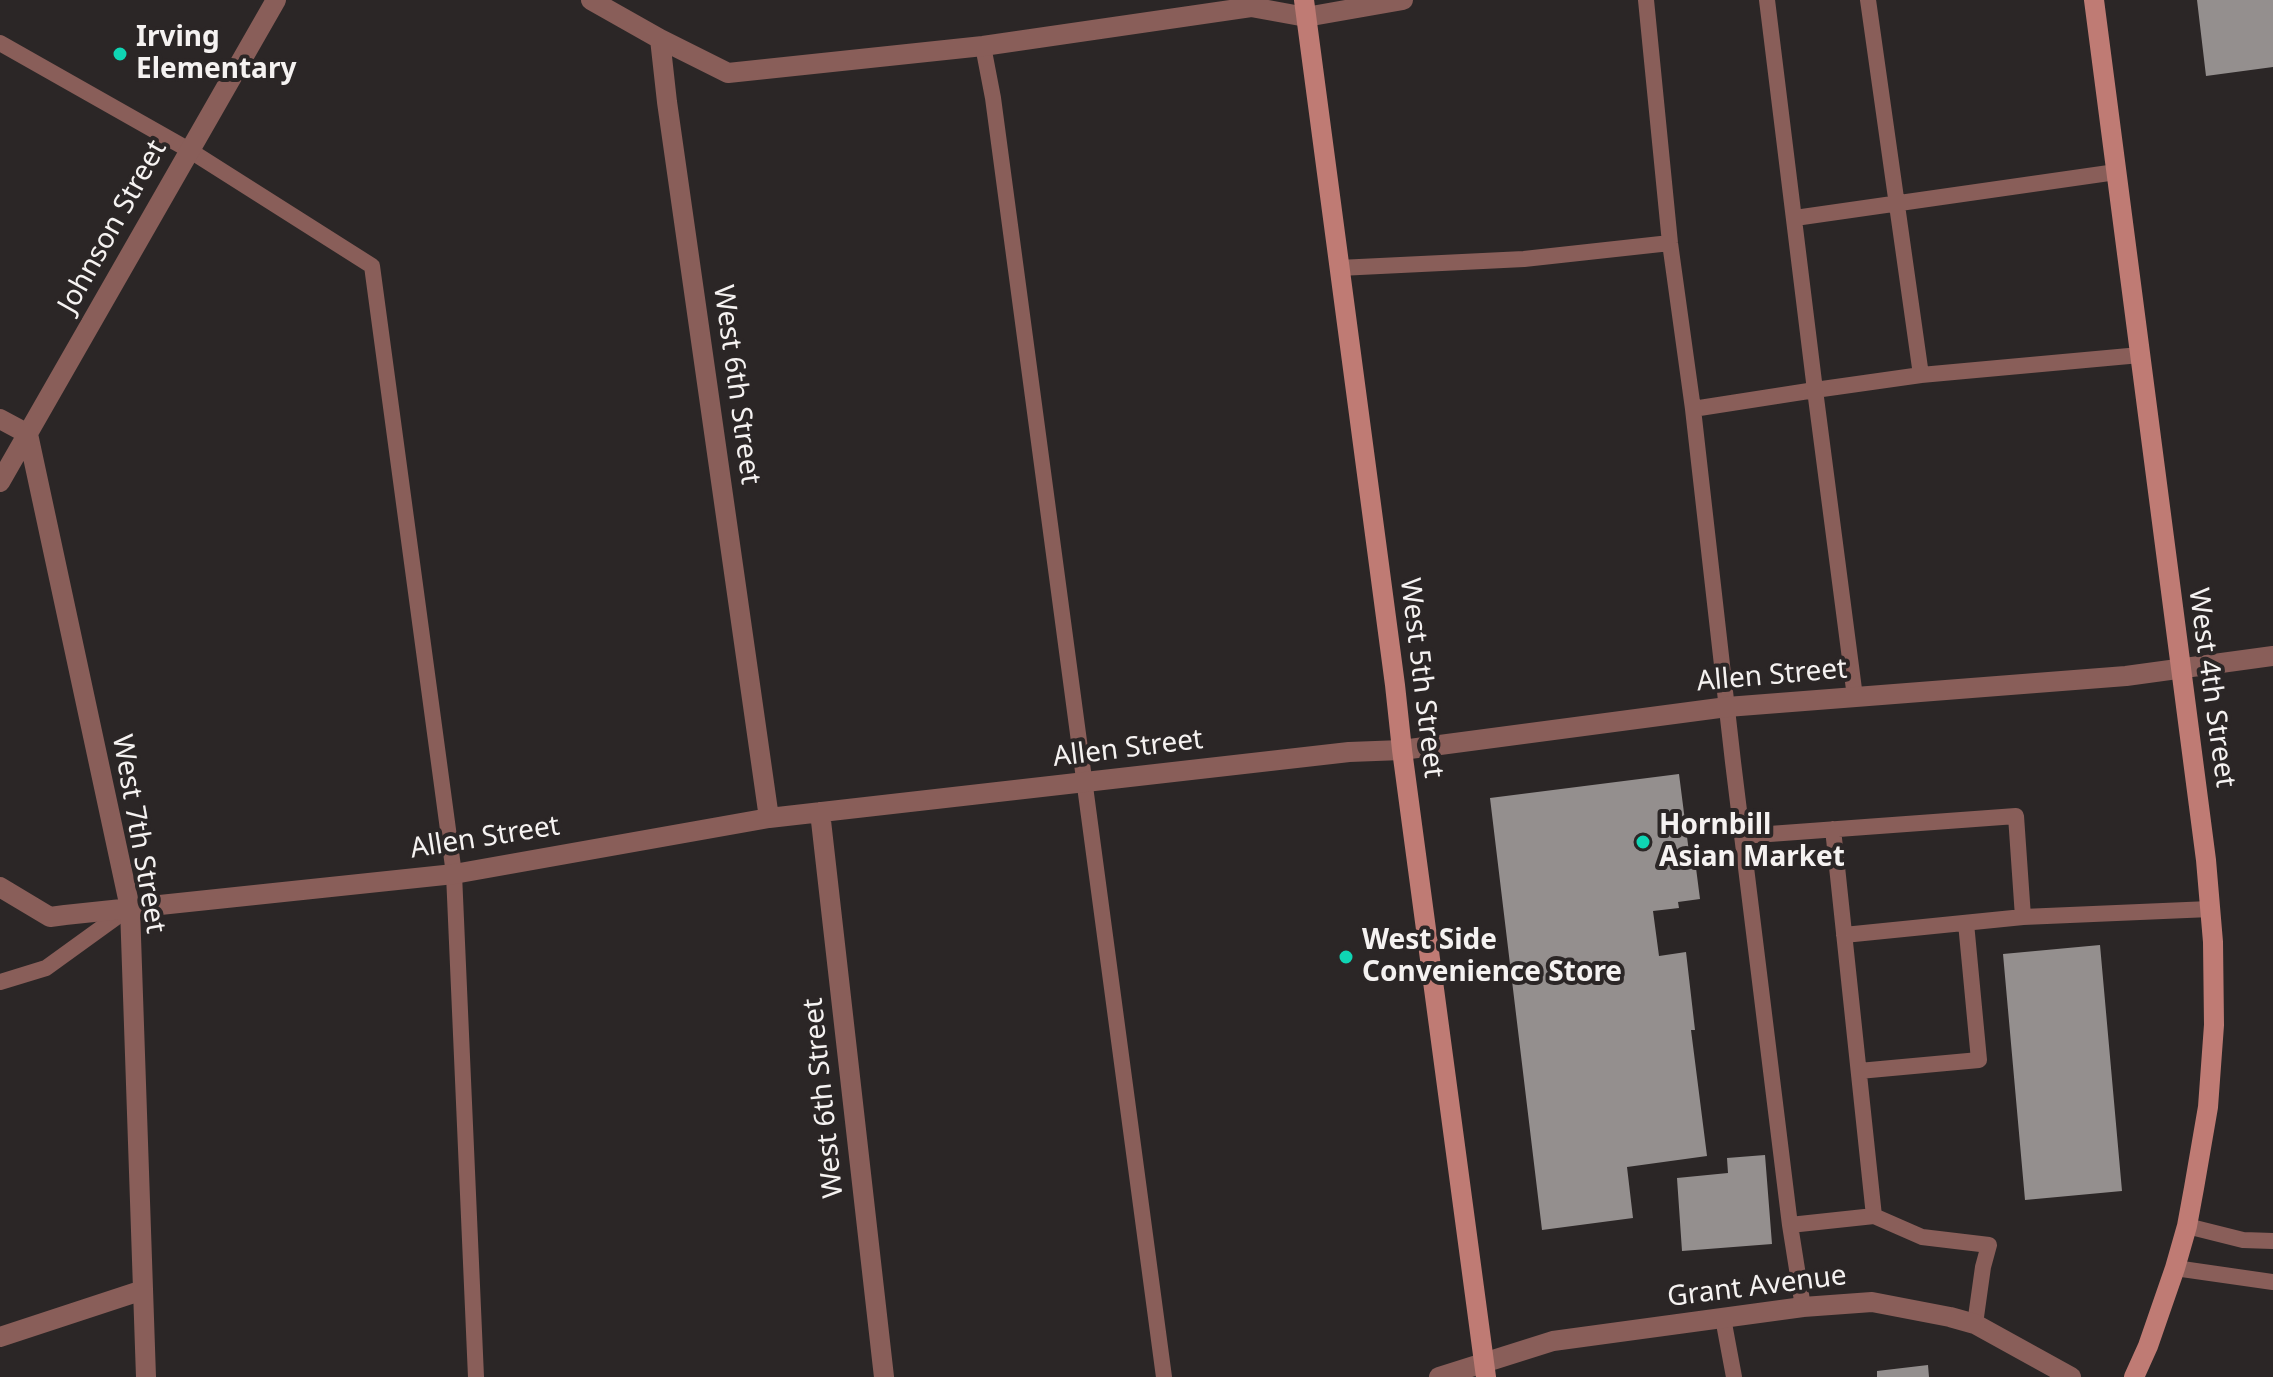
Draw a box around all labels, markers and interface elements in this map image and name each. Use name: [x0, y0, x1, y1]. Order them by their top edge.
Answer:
place label: Irving Elementary: [136, 21, 296, 87]
marker: Irving Elementary: [111, 45, 129, 63]
street label: Johnson Street: [52, 135, 174, 319]
street label: West 6th Street: [705, 283, 767, 487]
street label: West 5th Street: [1392, 576, 1450, 780]
street label: West 4th Street: [2180, 586, 2242, 790]
street label: Allen Street: [1695, 653, 1849, 699]
street label: Allen Street: [1051, 723, 1205, 775]
street label: West 7th Street: [104, 732, 172, 936]
place label: Hornbill Asian Market: [1659, 809, 1845, 875]
street label: Allen Street: [408, 810, 562, 866]
marker: Hornbill Asian Market: [1634, 833, 1652, 851]
place label: West Side Convenience Store: [1362, 924, 1622, 990]
marker: West Side Convenience Store: [1337, 948, 1355, 966]
street label: West 6th Street: [797, 996, 851, 1200]
street label: Grant Avenue: [1666, 1259, 1848, 1315]

